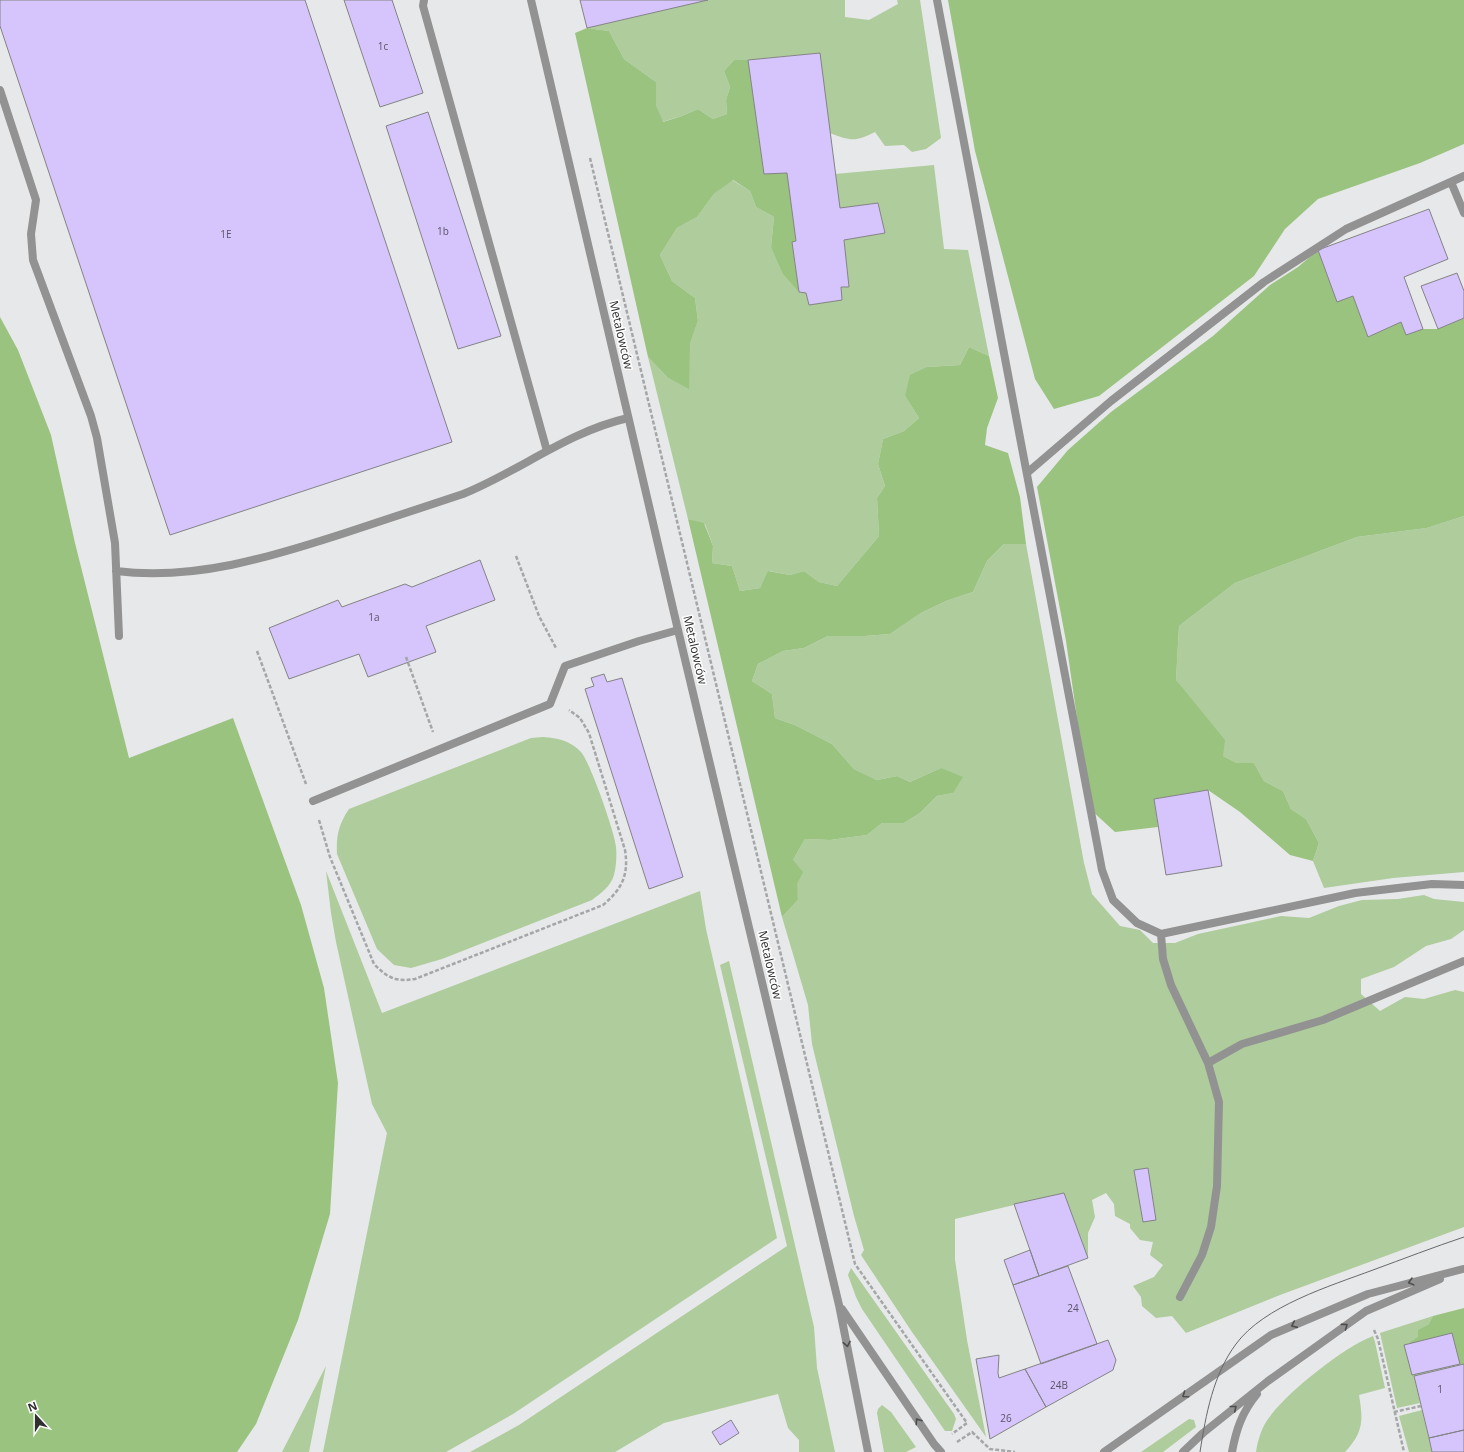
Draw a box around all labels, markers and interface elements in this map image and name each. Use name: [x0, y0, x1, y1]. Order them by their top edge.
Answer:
house number: 1c: [378, 39, 388, 53]
house number: 1b: [437, 224, 449, 238]
house number: 1E: [220, 227, 232, 241]
street label: Metalowców: [605, 299, 638, 372]
house number: 1a: [368, 610, 380, 624]
street label: Metalowców: [679, 614, 712, 687]
street label: Metalowców: [754, 929, 787, 1002]
one-way arrow: [1408, 1277, 1415, 1286]
house number: 24: [1067, 1301, 1079, 1315]
one-way arrow: [1291, 1320, 1299, 1328]
one-way arrow: [1341, 1323, 1348, 1331]
one-way arrow: [842, 1341, 850, 1347]
house number: 24B: [1050, 1378, 1068, 1392]
house number: 1: [1437, 1382, 1443, 1396]
one-way arrow: [1182, 1390, 1189, 1398]
north arrow: [16, 1396, 56, 1436]
text: N: [25, 1398, 39, 1415]
one-way arrow: [1230, 1406, 1237, 1413]
house number: 26: [1000, 1411, 1012, 1425]
one-way arrow: [915, 1418, 923, 1425]

